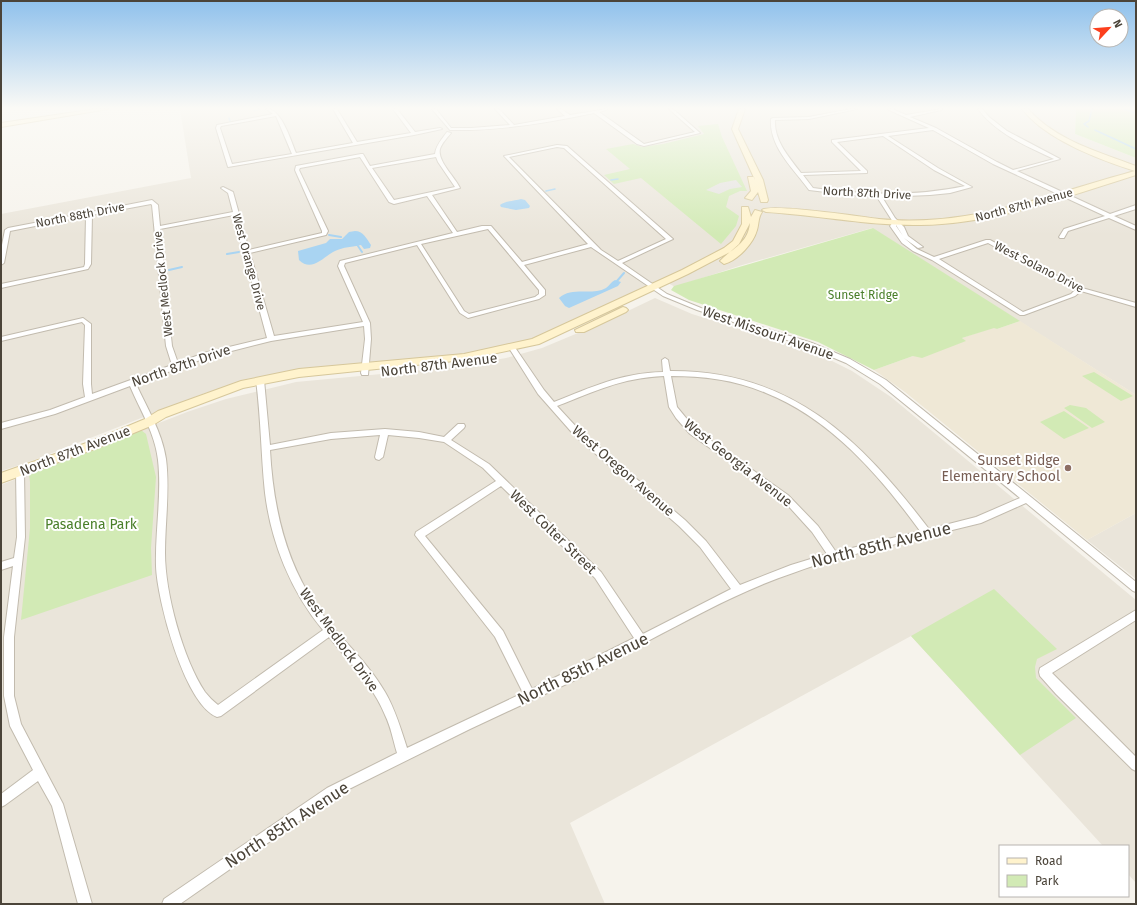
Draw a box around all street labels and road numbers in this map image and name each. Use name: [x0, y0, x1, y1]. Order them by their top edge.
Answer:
street label: North 87th Drive: [822, 184, 912, 202]
street label: North 87th Avenue: [974, 185, 1074, 225]
street label: North 88th Drive: [34, 200, 126, 230]
street label: West Orange Drive: [229, 212, 269, 312]
street label: West Medlock Drive: [150, 230, 176, 338]
street label: West Solano Drive: [992, 238, 1086, 296]
street label: West Missouri Avenue: [700, 303, 836, 363]
street label: North 87th Drive: [129, 341, 233, 391]
street label: North 87th Avenue: [380, 349, 498, 381]
street label: West Georgia Avenue: [680, 415, 796, 511]
street label: North 87th Avenue: [17, 422, 133, 480]
street label: West Oregon Avenue: [568, 422, 678, 520]
street label: West Colter Street: [506, 486, 601, 578]
street label: North 85th Avenue: [809, 517, 953, 573]
street label: West Medlock Drive: [296, 585, 382, 695]
street label: North 85th Avenue: [514, 628, 652, 710]
street label: North 85th Avenue: [221, 777, 353, 873]

